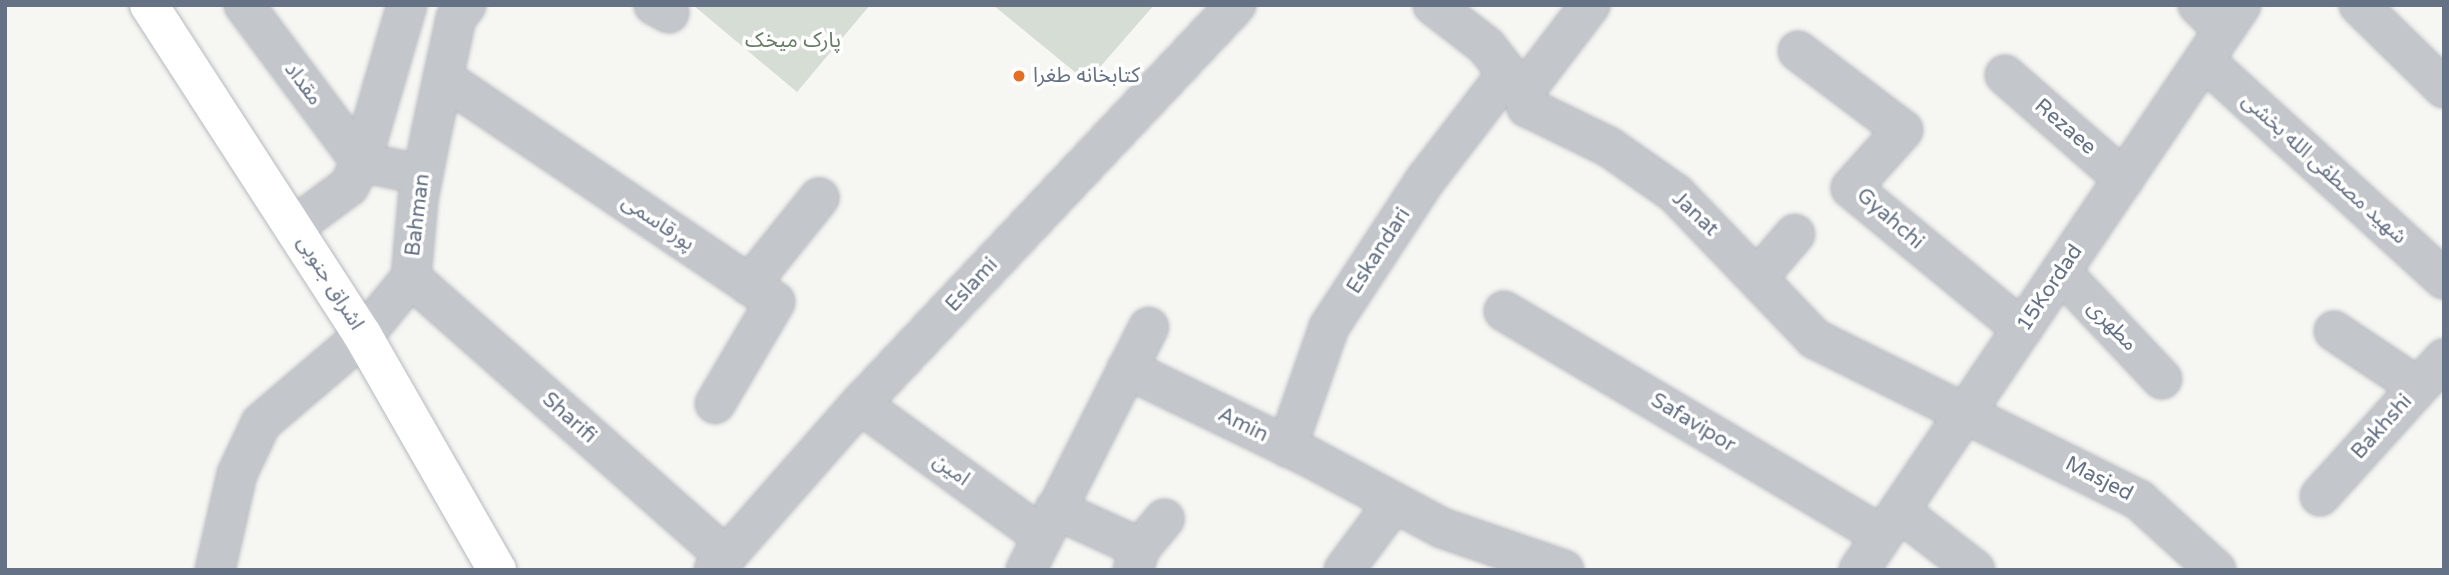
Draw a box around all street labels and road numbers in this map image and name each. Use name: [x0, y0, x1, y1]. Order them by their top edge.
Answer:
street label: مقداد: [279, 57, 327, 111]
street label: شهید مصطفی الله بخشی: [2236, 88, 2412, 250]
street label: Rezaee: [2029, 94, 2101, 160]
street label: Bahman: [400, 172, 436, 258]
street label: Gyahchi: [1851, 183, 1929, 255]
street label: Janat: [1667, 186, 1723, 242]
street label: پورقاسمی: [617, 189, 699, 257]
street label: Eskandari: [1342, 203, 1416, 299]
street label: اشراق جنوبی: [291, 231, 369, 335]
street label: 15Kordad: [2012, 240, 2088, 336]
street label: Eslami: [941, 253, 1003, 317]
street label: مطهری: [2082, 295, 2142, 357]
street label: Sharifi: [537, 387, 601, 449]
street label: Safavipor: [1646, 388, 1740, 458]
street label: Bakhshi: [2346, 389, 2418, 465]
street label: Amin: [1214, 402, 1272, 448]
street label: امین: [928, 448, 974, 492]
street label: Masjed: [2061, 451, 2137, 507]

